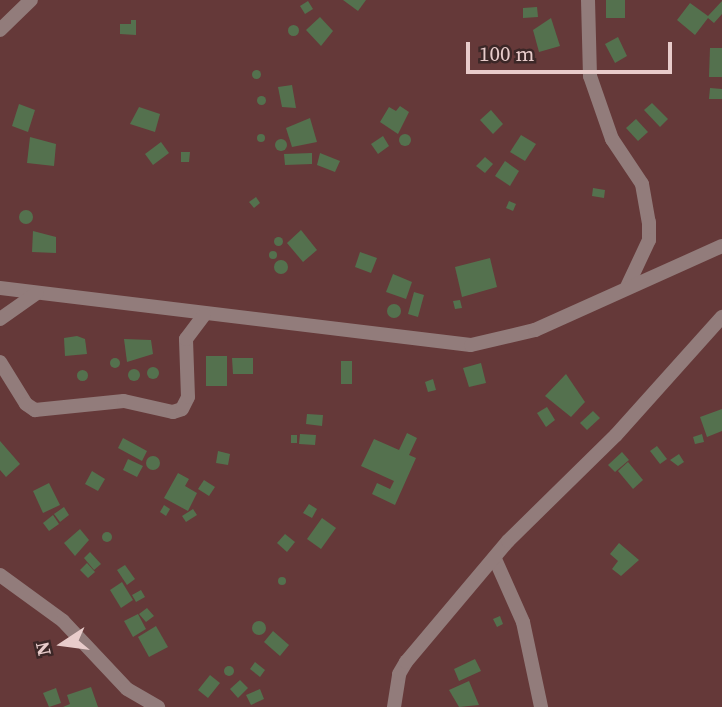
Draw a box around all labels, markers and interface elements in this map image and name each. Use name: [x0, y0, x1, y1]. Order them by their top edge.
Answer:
scale bar: [470, 28, 676, 72]
text: 100 m: [479, 39, 534, 68]
north arrow: [28, 609, 98, 679]
text: N: [28, 639, 57, 658]

